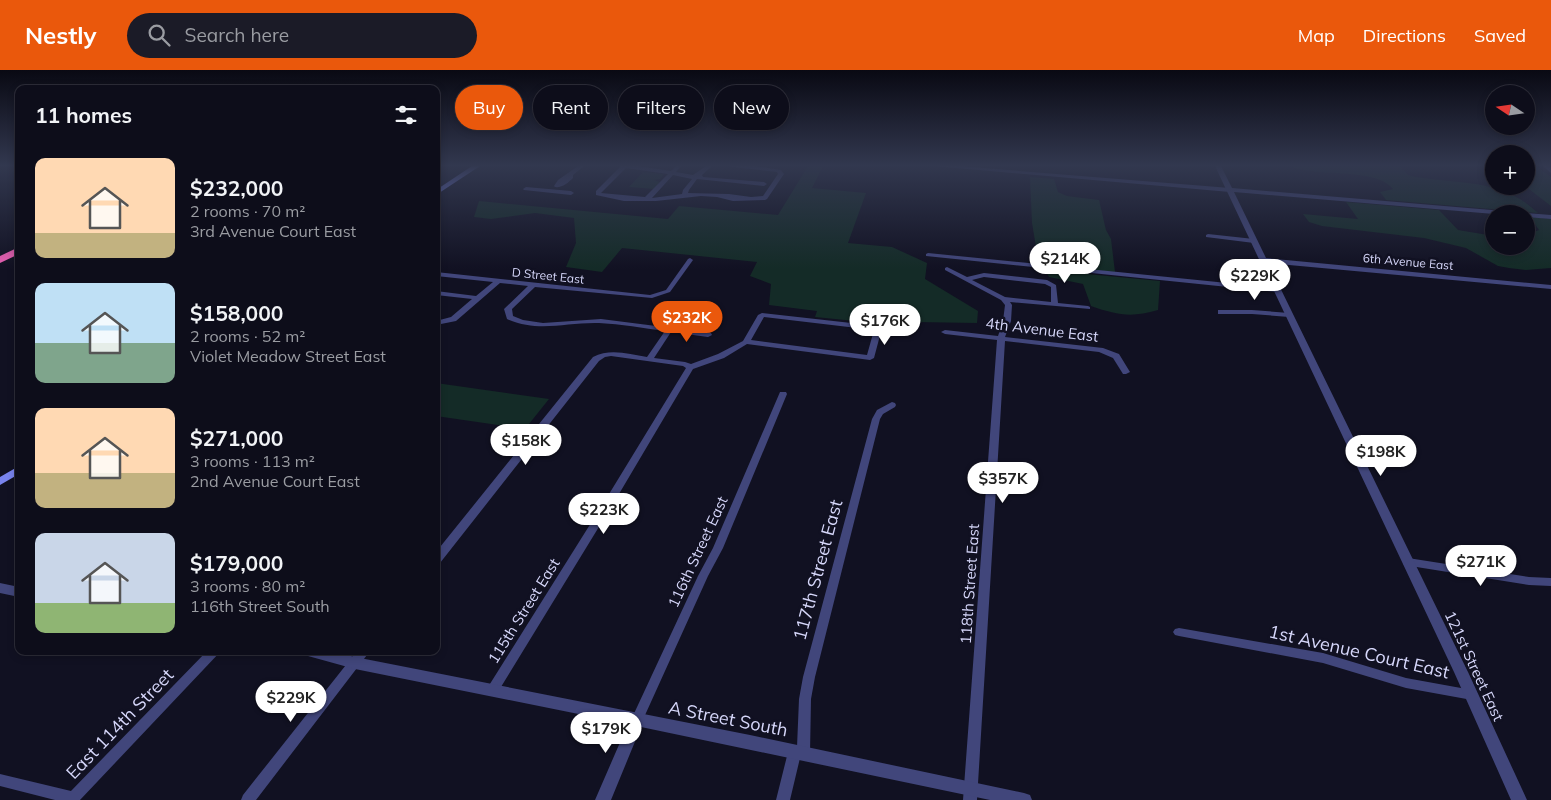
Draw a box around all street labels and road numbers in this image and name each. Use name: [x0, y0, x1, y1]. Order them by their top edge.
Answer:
street label: 6th Avenue East: [1362, 250, 1454, 273]
street label: D Street East: [511, 264, 585, 287]
street label: 4th Avenue East: [985, 313, 1100, 346]
street label: 116th Street East: [663, 493, 732, 610]
street label: 117th Street East: [788, 497, 847, 643]
street label: 118th Street East: [956, 523, 983, 645]
street label: 115th Street East: [484, 555, 564, 667]
street label: 121st Street East: [1441, 608, 1508, 724]
street label: 1st Avenue Court East: [1267, 620, 1452, 684]
street label: East 114th Street: [61, 664, 178, 784]
street label: A Street South: [666, 696, 790, 741]

